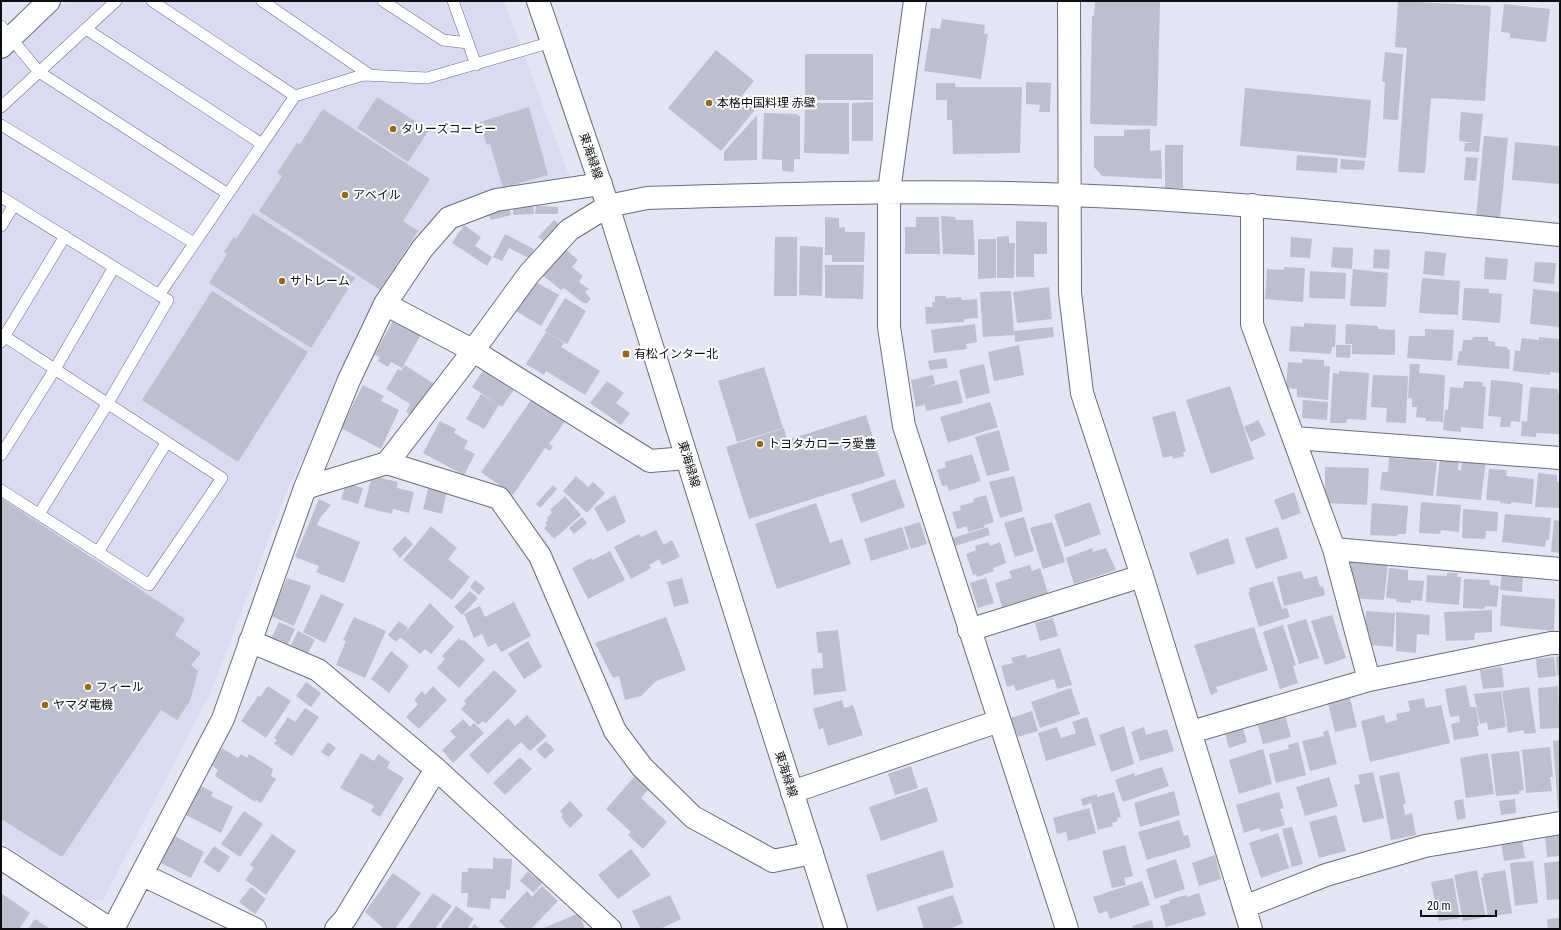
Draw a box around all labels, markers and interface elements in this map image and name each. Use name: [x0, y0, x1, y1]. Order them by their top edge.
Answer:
place label: 本格中国料理 赤壁: [717, 96, 816, 110]
marker: 本格中国料理 赤壁: [704, 98, 714, 108]
place label: タリーズコーヒー: [401, 122, 496, 136]
marker: タリーズコーヒー: [388, 124, 398, 134]
street label: 東海緑線: [577, 131, 605, 181]
place label: アベイル: [353, 188, 401, 202]
marker: アベイル: [340, 190, 350, 200]
place label: サトレーム: [290, 274, 350, 288]
marker: サトレーム: [277, 276, 287, 286]
place label: 有松インター北: [634, 347, 718, 361]
marker: 有松インター北: [621, 349, 631, 359]
place label: トヨタカローラ愛豊: [768, 437, 876, 451]
street label: 東海緑線: [675, 439, 703, 489]
marker: トヨタカローラ愛豊: [755, 439, 765, 449]
place label: フィール: [96, 680, 144, 694]
marker: フィール: [83, 682, 93, 692]
place label: ヤマダ電機: [53, 698, 113, 712]
marker: ヤマダ電機: [40, 700, 50, 710]
street label: 東海緑線: [772, 749, 800, 799]
scale bar: [1421, 892, 1496, 918]
text: 20 m: [1427, 899, 1451, 913]

